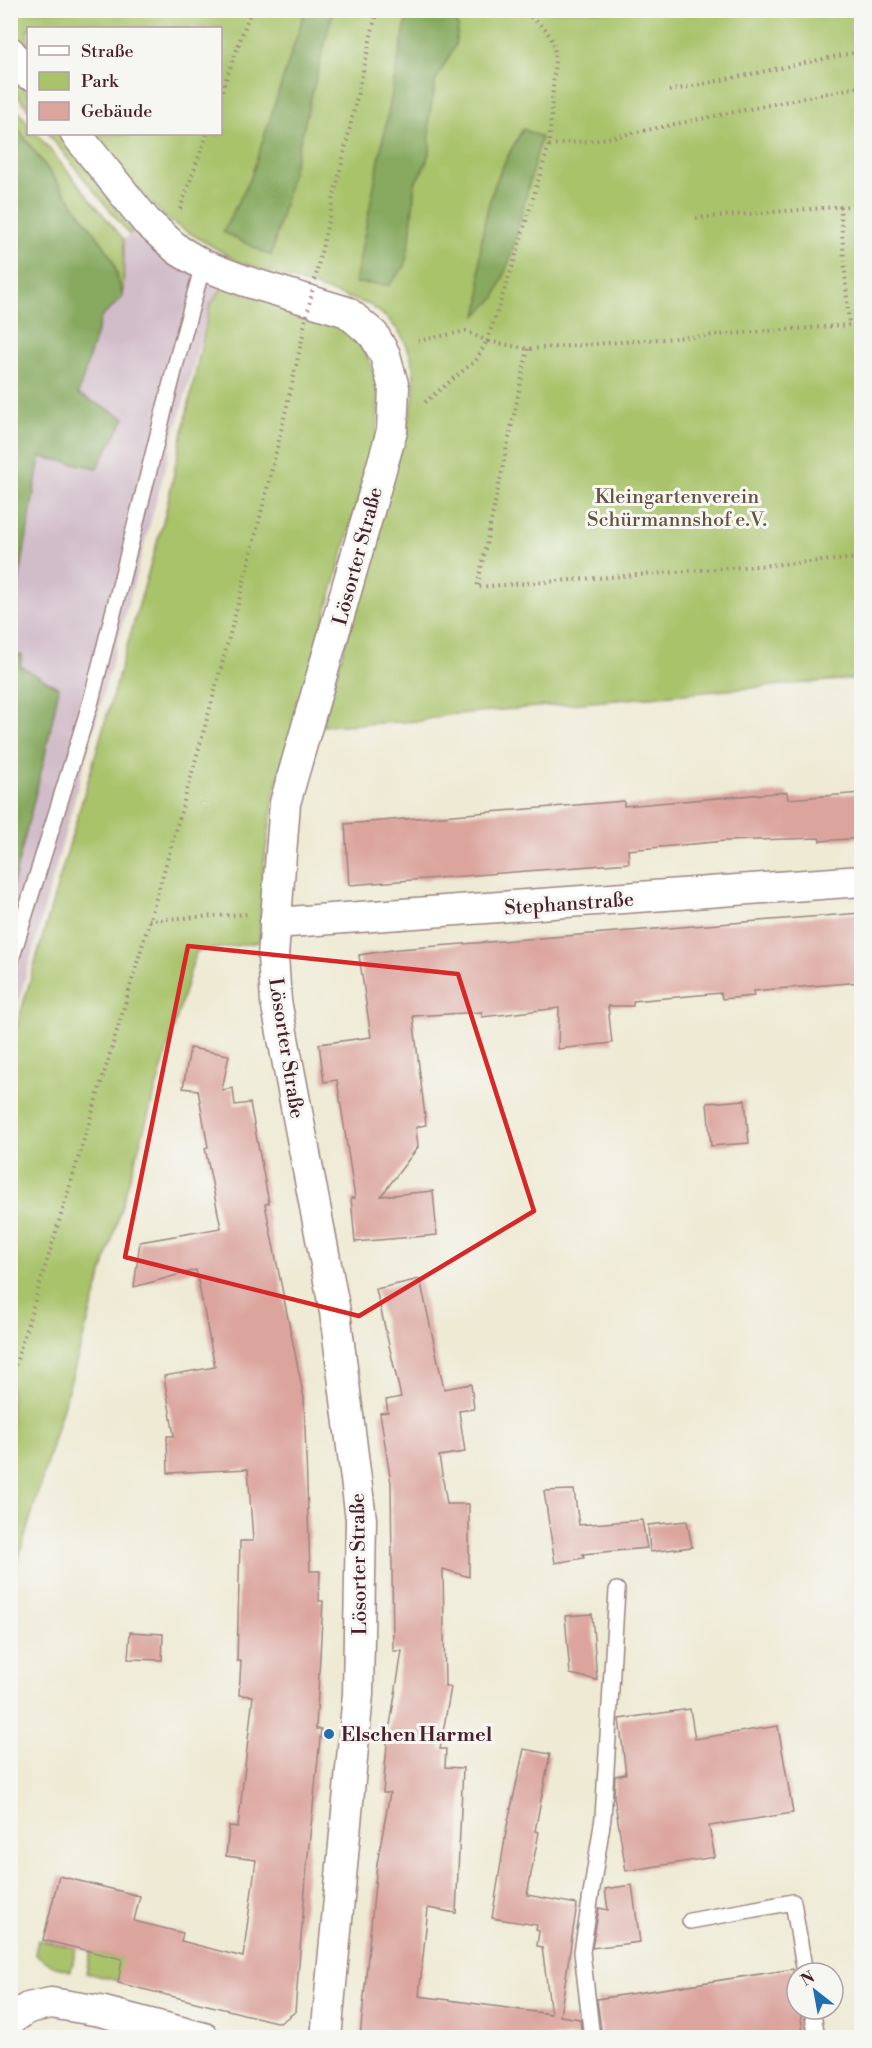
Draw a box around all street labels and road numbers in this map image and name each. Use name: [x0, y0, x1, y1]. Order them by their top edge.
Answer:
street label: Lösorter Straße: [328, 485, 389, 628]
street label: Stephanstraße: [503, 887, 635, 922]
street label: Lösorter Straße: [262, 976, 309, 1120]
street label: Lösorter Straße: [346, 1493, 373, 1635]

